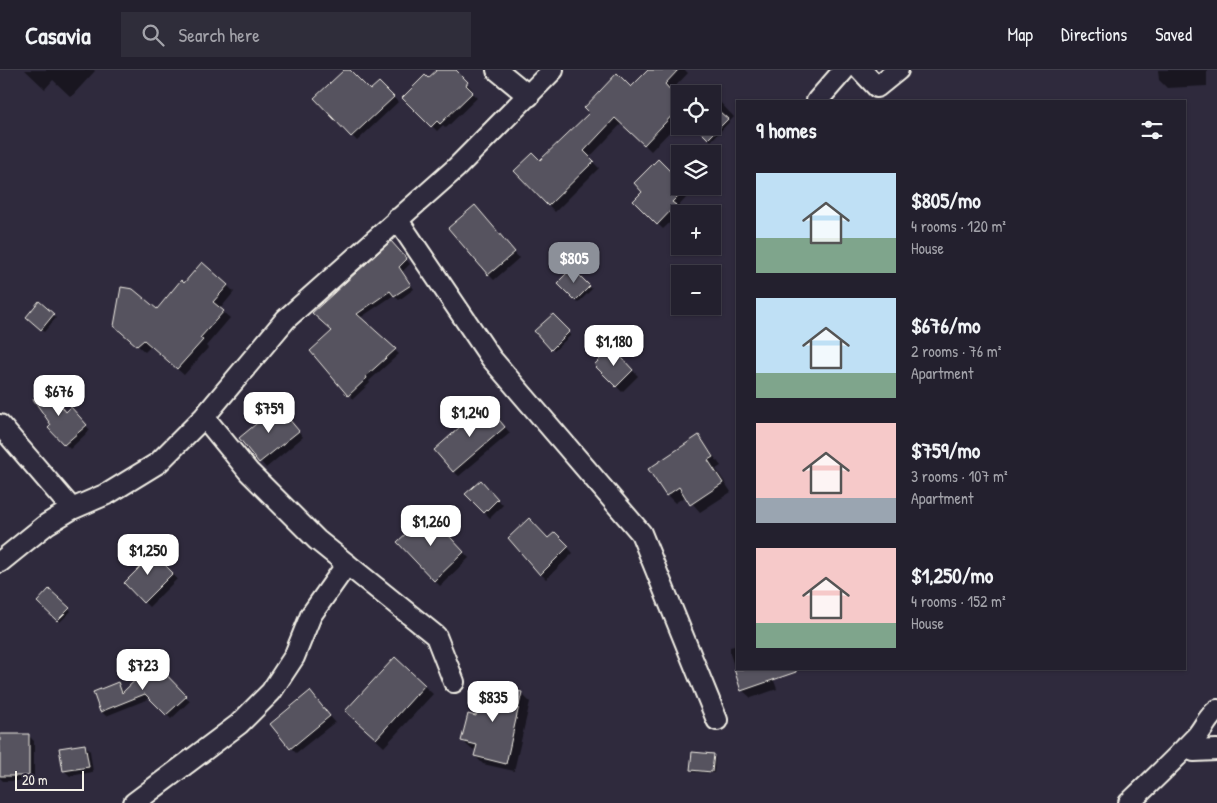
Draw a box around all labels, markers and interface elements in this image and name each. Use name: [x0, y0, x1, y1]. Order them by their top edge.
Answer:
search box: [121, 12, 471, 57]
text: Casavia: [25, 19, 91, 51]
icon: search: [139, 21, 167, 49]
text: Search here: [179, 22, 260, 48]
text: Map: [1008, 22, 1033, 47]
text: Directions: [1061, 22, 1127, 47]
text: Saved: [1155, 22, 1192, 47]
map controls: [671, 85, 721, 315]
button: locate: [671, 85, 721, 135]
text: 9 homes: [756, 116, 817, 145]
icon: filters: [1138, 116, 1166, 144]
button: layers: [671, 145, 721, 195]
text: $805/mo: [911, 186, 981, 215]
icon: home: [796, 193, 856, 253]
button: +: [671, 205, 721, 255]
text: 4 rooms · 120 m²: [911, 215, 1006, 237]
text: House: [911, 237, 944, 259]
pin: $805: [544, 242, 604, 284]
text: $805: [560, 247, 588, 269]
button: −: [671, 265, 721, 315]
text: $676/mo: [911, 311, 980, 340]
icon: home: [796, 318, 856, 378]
pin: $1,180: [573, 324, 655, 367]
text: $1,180: [595, 330, 633, 352]
text: 2 rooms · 76 m²: [911, 340, 1001, 362]
text: Apartment: [911, 362, 974, 384]
pin: $676: [29, 374, 89, 417]
text: $676: [45, 380, 73, 402]
pin: $759: [239, 392, 299, 434]
pin: $1,240: [429, 396, 511, 438]
text: $759: [255, 397, 283, 419]
text: $1,240: [451, 401, 489, 423]
text: $759/mo: [911, 436, 980, 465]
icon: home: [796, 443, 856, 503]
text: 3 rooms · 107 m²: [911, 465, 1008, 487]
text: Apartment: [911, 487, 974, 509]
pin: $1,260: [390, 504, 472, 547]
text: $1,260: [412, 510, 450, 532]
pin: $1,250: [107, 534, 189, 576]
text: $1,250: [129, 539, 167, 561]
text: $1,250/mo: [911, 561, 993, 590]
icon: home: [796, 568, 856, 628]
text: 4 rooms · 152 m²: [911, 590, 1006, 612]
text: House: [911, 612, 944, 634]
pin: $723: [113, 648, 173, 691]
text: $723: [128, 654, 158, 676]
pin: $835: [463, 680, 523, 723]
text: $835: [479, 686, 507, 708]
scale bar: [15, 768, 84, 791]
text: 20 m: [22, 770, 48, 789]

